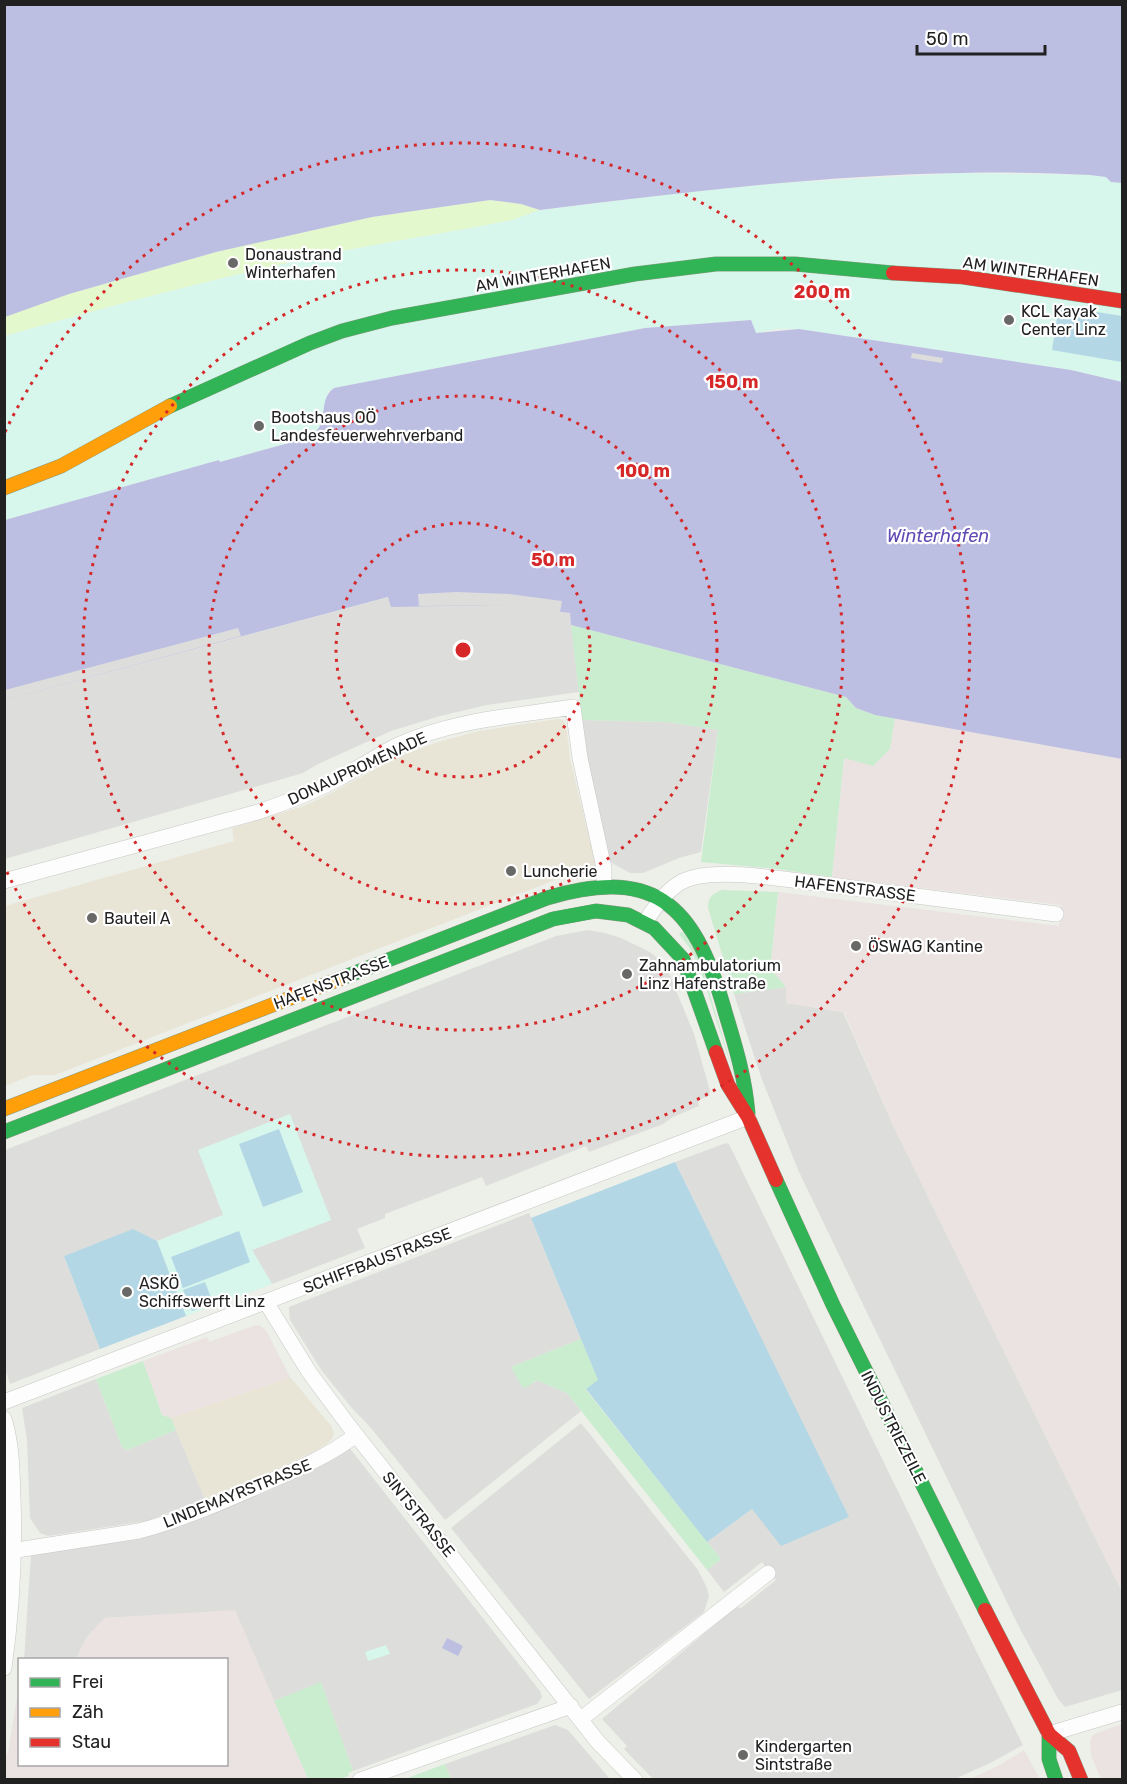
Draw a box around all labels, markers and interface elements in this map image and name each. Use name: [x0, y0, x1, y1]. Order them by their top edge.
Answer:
scale bar: [917, 18, 1044, 56]
text: 50 m: [926, 28, 969, 50]
place label: Donaustrand Winterhafen: [245, 245, 342, 282]
street label: AM WINTERHAFEN: [474, 253, 612, 296]
street label: AM WINTERHAFEN: [962, 253, 1100, 290]
marker: Donaustrand Winterhafen: [226, 256, 240, 270]
text: 200 m: [794, 281, 850, 303]
place label: KCL Kayak Center Linz: [1021, 302, 1106, 339]
marker: KCL Kayak Center Linz: [1002, 313, 1016, 327]
text: 150 m: [705, 371, 759, 393]
place label: Bootshaus OÖ Landesfeuerwehrverband: [271, 408, 463, 445]
marker: Bootshaus OÖ Landesfeuerwehrverband: [252, 419, 266, 433]
text: 100 m: [616, 460, 670, 482]
water label: Winterhafen: [887, 525, 989, 547]
text: 50 m: [531, 549, 575, 571]
centre of rings: [453, 640, 473, 660]
street label: DONAUPROMENADE: [285, 728, 430, 809]
place label: Luncherie: [523, 862, 598, 881]
marker: Luncherie: [504, 864, 518, 878]
street label: HAFENSTRASSE: [793, 872, 917, 905]
place label: Bauteil A: [104, 909, 171, 928]
marker: Bauteil A: [85, 911, 99, 925]
place label: ÖSWAG Kantine: [868, 937, 983, 956]
marker: ÖSWAG Kantine: [849, 939, 863, 953]
street label: HAFENSTRASSE: [271, 952, 392, 1013]
place label: Zahnambulatorium Linz Hafenstraße: [639, 956, 781, 993]
marker: Zahnambulatorium Linz Hafenstraße: [620, 967, 634, 981]
street label: SCHIFFBAUSTRASSE: [300, 1223, 454, 1297]
place label: ASKÖ Schiffswerft Linz: [139, 1274, 265, 1311]
marker: ASKÖ Schiffswerft Linz: [120, 1285, 134, 1299]
street label: INDUSTRIEZEILE: [857, 1368, 930, 1487]
street label: LINDEMAYRSTRASSE: [160, 1455, 314, 1532]
street label: SINTSTRASSE: [378, 1468, 459, 1561]
legend: [18, 1658, 228, 1766]
text: Frei: [72, 1671, 103, 1693]
text: Zäh: [72, 1701, 104, 1723]
text: Stau: [72, 1731, 111, 1753]
place label: Kindergarten Sintstraße: [755, 1737, 852, 1774]
marker: Kindergarten Sintstraße: [736, 1748, 750, 1762]

